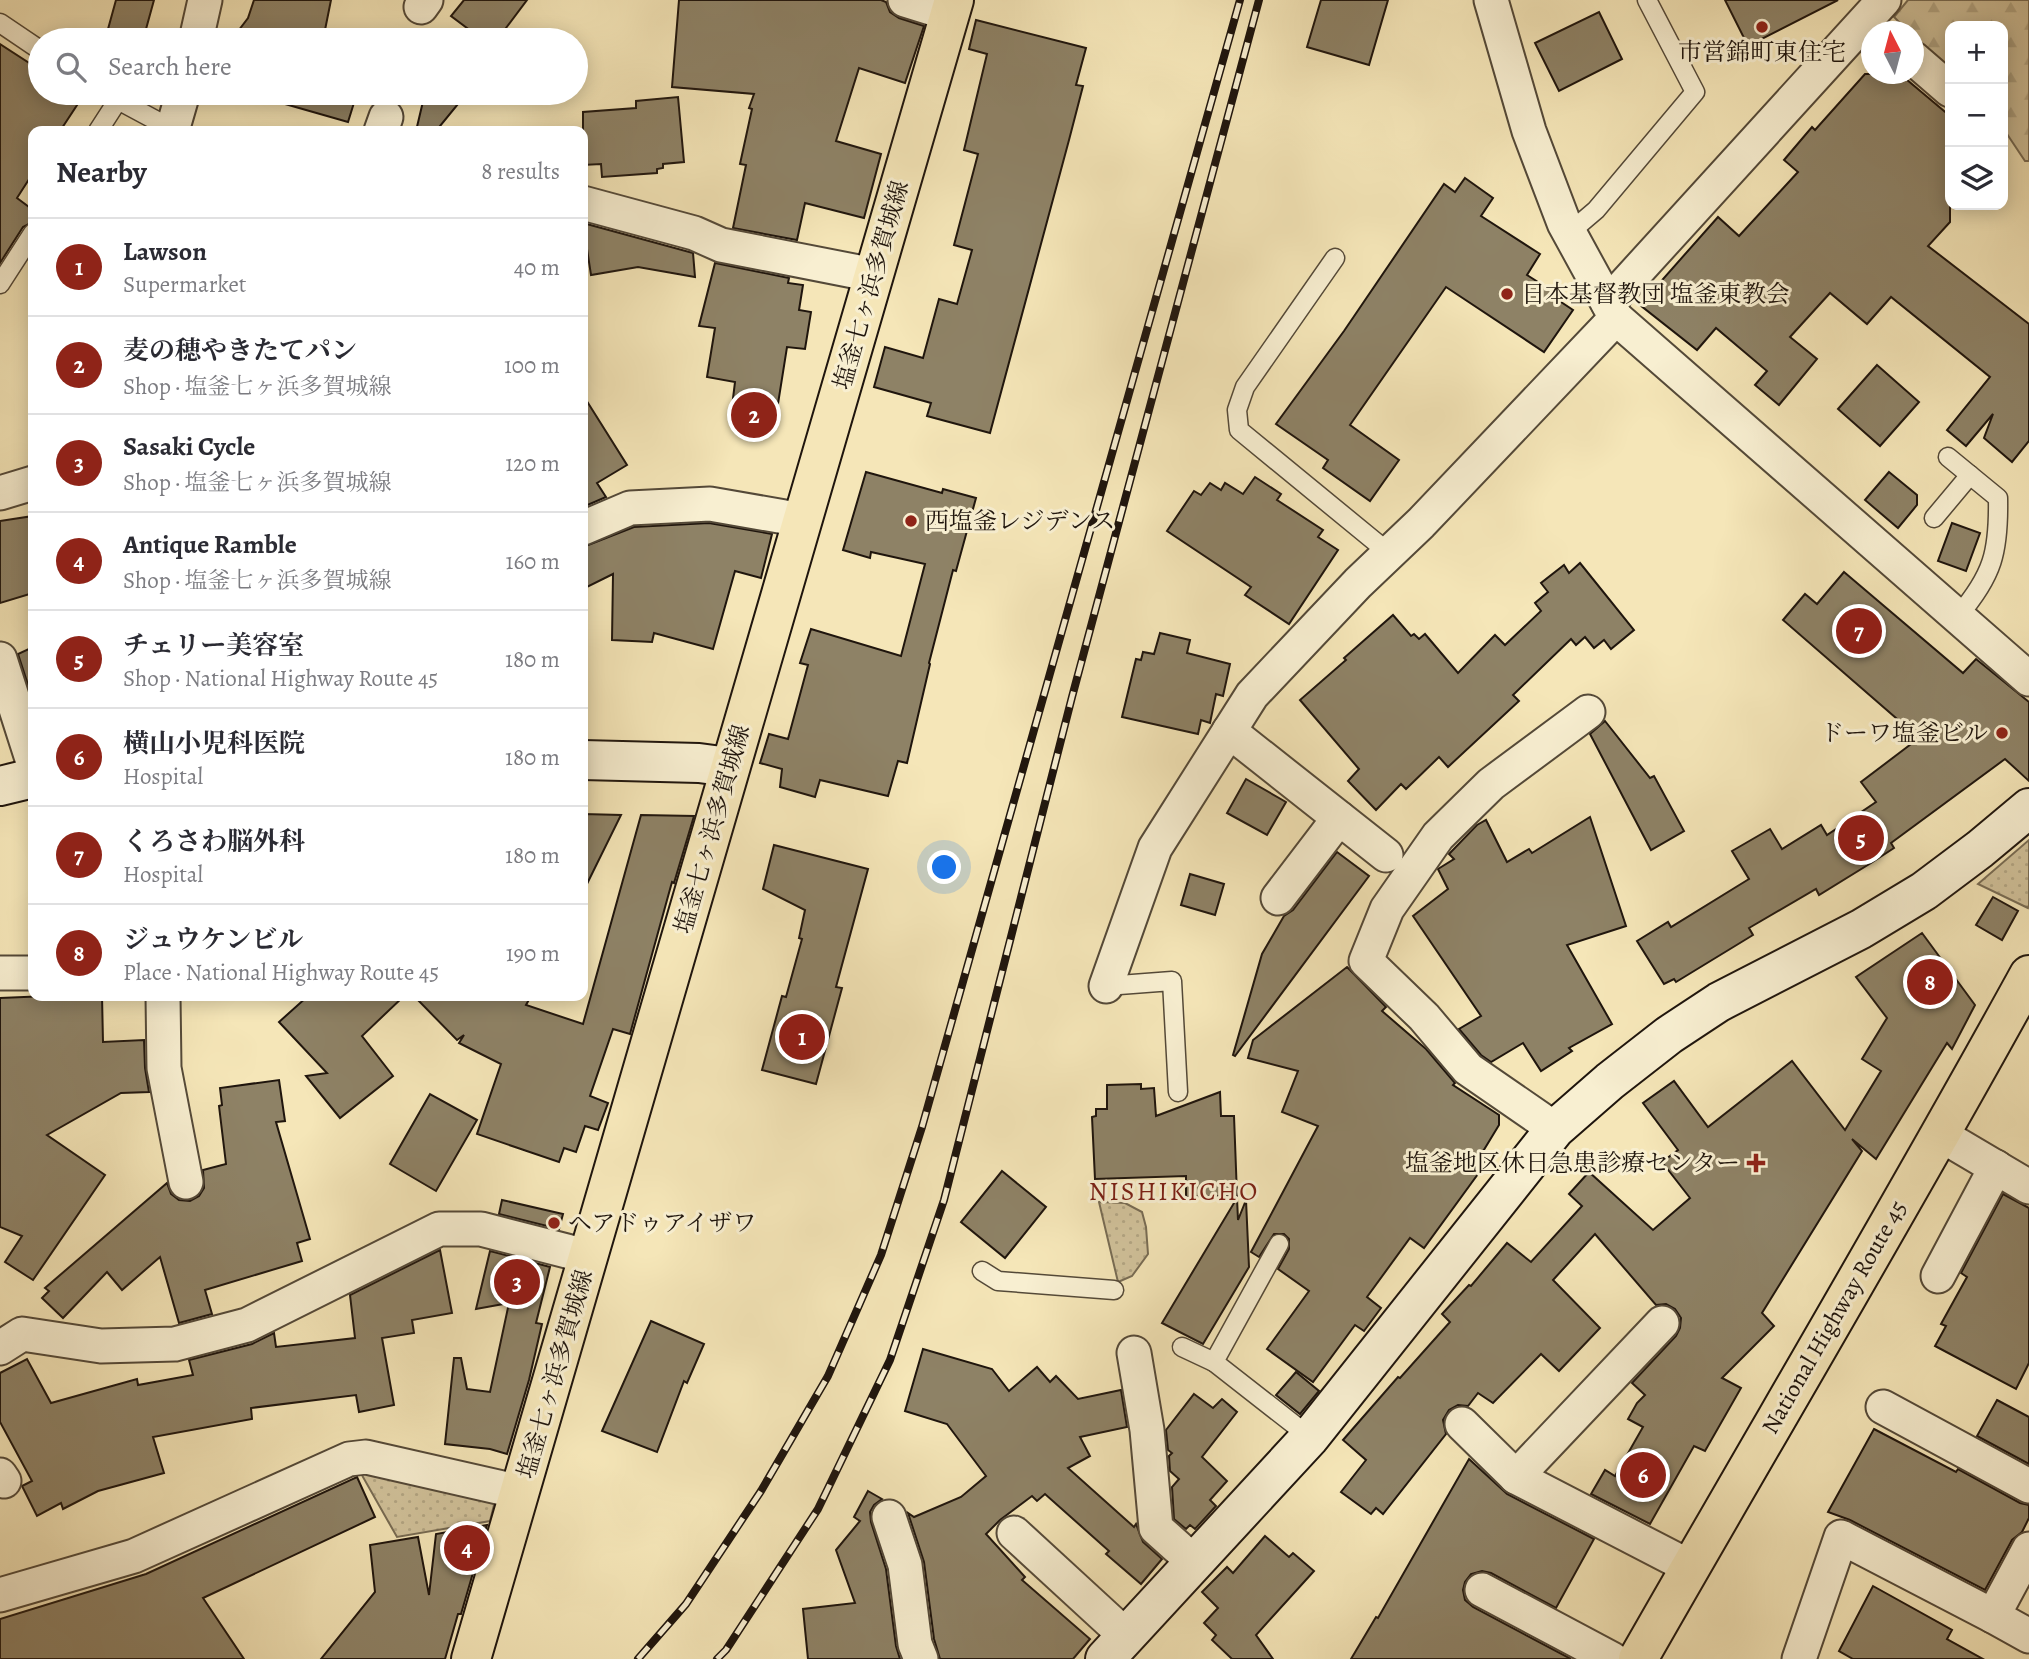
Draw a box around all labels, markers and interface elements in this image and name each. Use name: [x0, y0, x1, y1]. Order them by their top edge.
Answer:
marker: 市営錦町東住宅: [1754, 19, 1770, 35]
north arrow: [1861, 21, 1924, 84]
map controls: [1945, 21, 2008, 210]
button: +: [1945, 21, 2008, 84]
search box: [28, 28, 588, 105]
place label: 市営錦町東住宅: [1678, 36, 1846, 68]
icon: search: [52, 48, 90, 86]
text: Search here: [108, 49, 232, 84]
button: −: [1945, 84, 2008, 147]
button: layers: [1945, 147, 2008, 210]
text: Nearby: [56, 152, 147, 192]
text: 8 results: [481, 156, 560, 187]
street label: 塩釜七ヶ浜多賀城線: [826, 177, 916, 393]
text: Lawson: [123, 234, 207, 269]
text: 1: [75, 252, 83, 283]
text: 40 m: [514, 252, 560, 283]
text: Supermarket: [123, 269, 246, 300]
place label: 日本基督教団 塩釜東教会: [1521, 278, 1790, 310]
marker: 日本基督教団 塩釜東教会: [1499, 286, 1515, 302]
text: 麦の穂やきたてパン: [123, 333, 357, 368]
text: 2: [73, 350, 85, 381]
text: 100 m: [504, 350, 560, 381]
text: Shop · 塩釜七ヶ浜多賀城線: [123, 371, 392, 402]
pin: 2: [731, 389, 777, 441]
text: Sasaki Cycle: [123, 429, 255, 464]
text: 3: [74, 448, 84, 479]
text: 120 m: [505, 448, 560, 479]
text: Shop · 塩釜七ヶ浜多賀城線: [123, 467, 392, 498]
place label: 西塩釜レジデンス: [925, 505, 1115, 537]
marker: 西塩釜レジデンス: [903, 513, 919, 529]
text: Antique Ramble: [123, 527, 297, 562]
text: 4: [74, 546, 84, 577]
text: 160 m: [506, 546, 560, 577]
text: Shop · 塩釜七ヶ浜多賀城線: [123, 565, 392, 596]
pin: 7: [1836, 605, 1882, 657]
text: チェリー美容室: [123, 628, 304, 663]
text: 5: [74, 644, 84, 675]
text: 180 m: [505, 644, 560, 675]
text: Shop · National Highway Route 45: [123, 663, 438, 694]
place label: ドーワ塩釜ビル: [1820, 717, 1988, 749]
street label: 塩釜七ヶ浜多賀城線: [667, 721, 757, 937]
marker: ドーワ塩釜ビル: [1994, 725, 2010, 741]
text: 横山小児科医院: [123, 726, 305, 761]
text: 6: [74, 742, 84, 773]
text: 180 m: [505, 742, 560, 773]
text: Hospital: [123, 761, 203, 792]
pin: 5: [1838, 812, 1884, 864]
text: くろさわ脳外科: [123, 824, 305, 859]
text: 7: [74, 840, 84, 871]
text: 180 m: [505, 840, 560, 871]
your location: [927, 850, 961, 884]
text: Hospital: [123, 859, 203, 890]
text: ジュウケンビル: [123, 922, 303, 957]
text: 8: [73, 938, 85, 969]
text: 190 m: [506, 938, 560, 969]
pin: 8: [1907, 956, 1953, 1008]
text: Place · National Highway Route 45: [123, 957, 439, 988]
pin: 1: [779, 1011, 825, 1063]
place label: 塩釜地区休日急患診療センター: [1405, 1147, 1740, 1179]
marker: 塩釜地区休日急患診療センター: [1746, 1153, 1766, 1173]
district label: NISHIKICHO: [1089, 1174, 1259, 1209]
street label: National Highway Route 45: [1754, 1194, 1914, 1440]
place label: ヘアドゥアイザワ: [568, 1207, 757, 1239]
marker: ヘアドゥアイザワ: [546, 1215, 562, 1231]
pin: 3: [494, 1256, 540, 1308]
street label: 塩釜七ヶ浜多賀城線: [510, 1266, 600, 1482]
pin: 6: [1620, 1449, 1666, 1501]
pin: 4: [444, 1522, 490, 1574]

